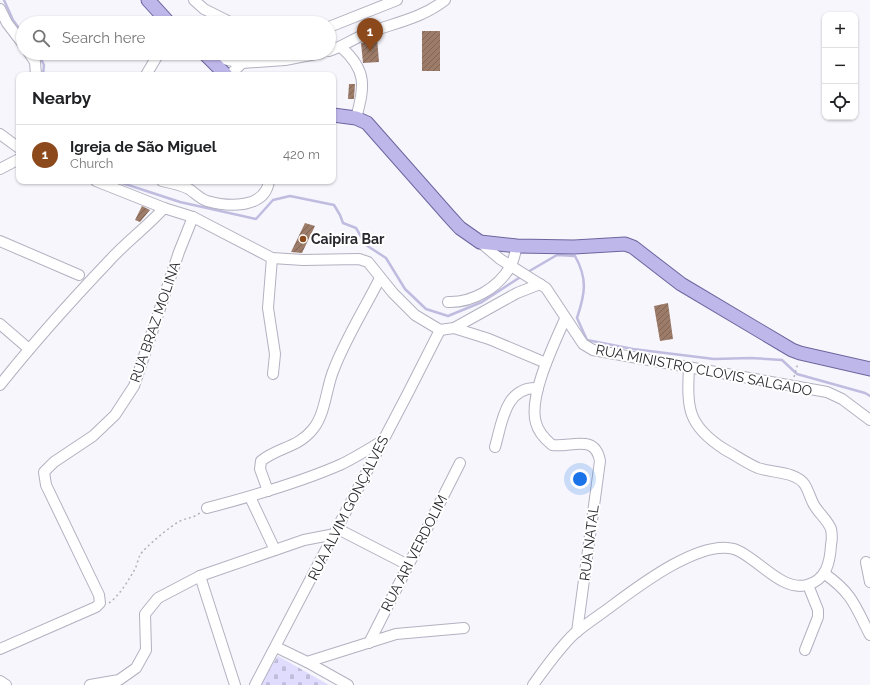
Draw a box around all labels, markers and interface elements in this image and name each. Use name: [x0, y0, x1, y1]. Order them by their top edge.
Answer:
map controls: [822, 12, 858, 120]
button: +: [822, 12, 858, 48]
search box: [16, 16, 336, 60]
pin: 1: [357, 18, 383, 51]
icon: search: [30, 27, 52, 49]
text: Search here: [62, 29, 145, 47]
button: −: [822, 48, 858, 84]
button: locate: [822, 84, 858, 120]
text: Nearby: [32, 88, 91, 108]
text: Igreja de São Miguel: [70, 138, 217, 156]
text: 1: [42, 147, 48, 162]
text: 420 m: [283, 147, 320, 162]
text: Church: [70, 156, 113, 171]
place label: Caipira Bar: [311, 231, 385, 247]
marker: Caipira Bar: [298, 234, 308, 244]
street label: RUA BRAZ MOLINA: [127, 259, 183, 385]
street label: RUA MINISTRO CLOVIS SALGADO: [594, 341, 814, 399]
street label: RUA ALVIM GONÇALVES: [305, 433, 392, 583]
your location: [570, 469, 590, 489]
street label: RUA ARI VERDOLIM: [378, 492, 450, 614]
street label: RUA NATAL: [576, 504, 602, 582]

